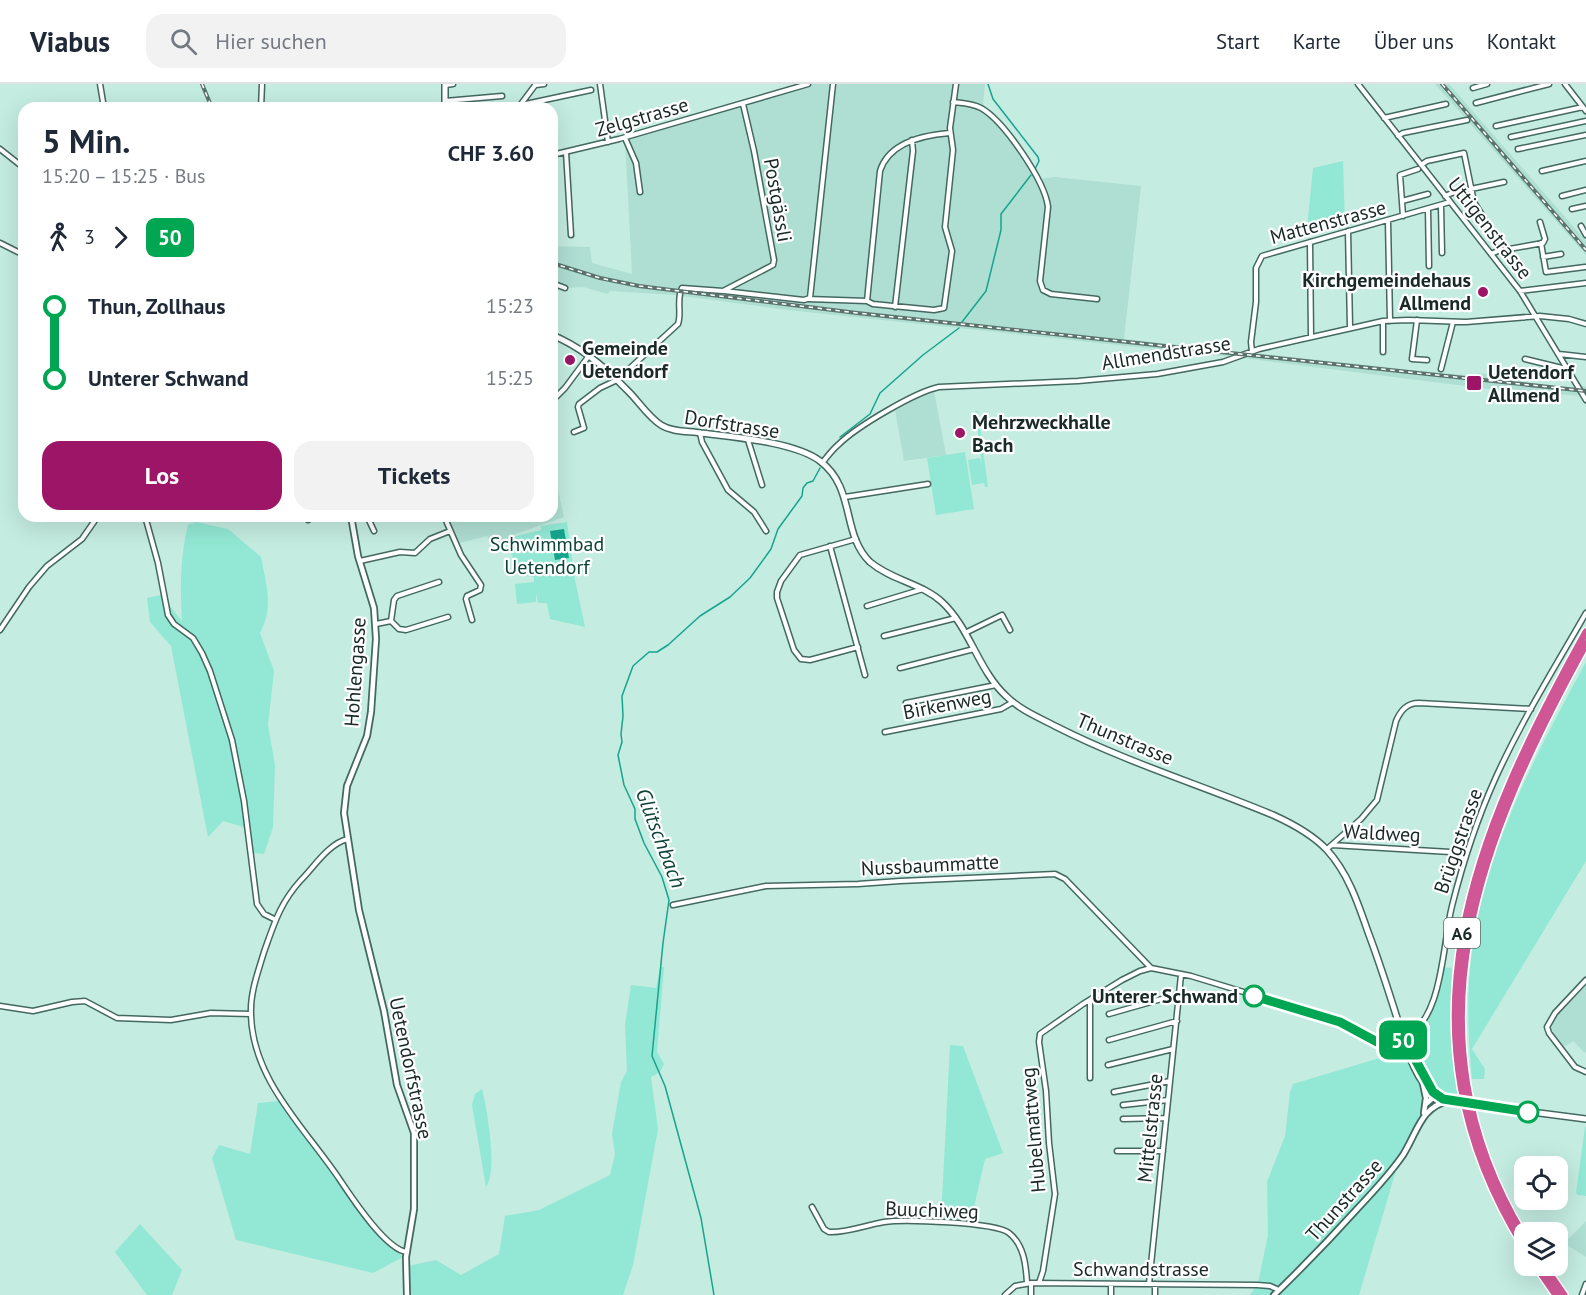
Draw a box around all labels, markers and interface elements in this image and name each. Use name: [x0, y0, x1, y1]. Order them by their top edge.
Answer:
search box: [146, 14, 566, 68]
text: Viabus: [30, 23, 110, 60]
icon: search: [167, 25, 200, 58]
text: Hier suchen: [215, 27, 327, 55]
text: Start: [1216, 28, 1260, 55]
text: Karte: [1293, 28, 1341, 55]
text: Über uns: [1374, 28, 1454, 55]
text: Kontakt: [1487, 28, 1556, 55]
street label: Zelgstrasse: [592, 91, 692, 143]
text: 5 Min.: [42, 119, 130, 162]
text: CHF 3.60: [448, 139, 534, 167]
street label: Postgässli: [758, 156, 798, 244]
text: 15:20 – 15:25 · Bus: [42, 163, 206, 189]
street label: Uttigenstrasse: [1442, 172, 1538, 284]
street label: Mattenstrasse: [1267, 194, 1389, 250]
icon: walk: [42, 221, 75, 254]
icon: forward: [104, 221, 137, 254]
text: 3: [84, 224, 95, 250]
text: 50: [158, 224, 182, 251]
place label: Kirchgemeindehaus Allmend: [1302, 267, 1471, 316]
marker: Kirchgemeindehaus Allmend: [1476, 285, 1490, 299]
text: Thun, Zollhaus: [88, 292, 225, 320]
text: 15:23: [486, 293, 534, 319]
street label: Allmendstrasse: [1100, 330, 1232, 376]
place label: Gemeinde Uetendorf: [582, 335, 669, 384]
marker: Gemeinde Uetendorf: [563, 353, 577, 367]
place label: Uetendorf Allmend: [1488, 359, 1575, 408]
text: Unterer Schwand: [88, 364, 249, 392]
text: 15:25: [486, 365, 534, 391]
marker: Uetendorf Allmend: [1465, 374, 1483, 392]
street label: Dorfstrasse: [683, 404, 781, 444]
place label: Mehrzweckhalle Bach: [972, 409, 1111, 458]
marker: Mehrzweckhalle Bach: [953, 426, 967, 440]
button: Los: [42, 441, 282, 510]
button: Tickets: [294, 441, 534, 510]
park label: Schwimmbad Uetendorf: [490, 531, 604, 580]
street label: Hohlengasse: [338, 616, 372, 728]
street label: Birkenweg: [901, 683, 993, 725]
street label: Thunstrasse: [1073, 707, 1177, 771]
water label: Glütschbach: [630, 784, 692, 892]
street label: Brüggstrasse: [1428, 785, 1488, 897]
street label: Waldweg: [1343, 818, 1421, 848]
street label: Nussbaummatte: [860, 848, 1000, 882]
road number: A6: [1444, 918, 1480, 948]
place label: Unterer Schwand: [1092, 983, 1238, 1009]
marker: Unterer Schwand: [1243, 985, 1265, 1007]
street label: Uetendorfstrasse: [383, 995, 439, 1141]
line badge: 50: [1376, 1020, 1430, 1060]
text: 50: [1391, 1027, 1415, 1054]
street label: Hubelmattweg: [1015, 1066, 1051, 1194]
street label: Mittelstrasse: [1131, 1072, 1169, 1184]
unlabelled marker: [1517, 1101, 1539, 1123]
street label: Thunstrasse: [1300, 1153, 1388, 1247]
map controls: [1514, 1156, 1568, 1276]
button: locate: [1514, 1156, 1568, 1210]
street label: Buuchiweg: [885, 1195, 979, 1225]
button: layers: [1514, 1222, 1568, 1276]
street label: Schwandstrasse: [1073, 1256, 1209, 1282]

